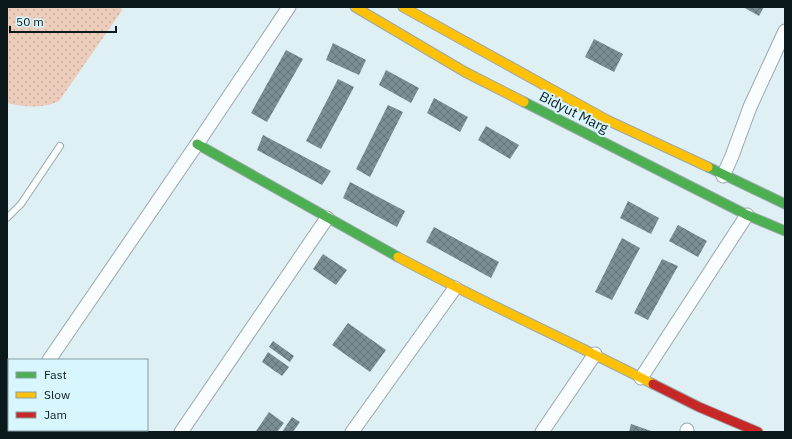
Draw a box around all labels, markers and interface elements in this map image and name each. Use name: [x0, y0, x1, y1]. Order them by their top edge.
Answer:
scale bar: [10, 8, 116, 34]
text: 50 m: [16, 14, 44, 29]
street label: Bidyut Marg: [537, 87, 612, 137]
legend: [8, 359, 148, 431]
text: Fast: [44, 367, 67, 382]
text: Slow: [44, 387, 70, 402]
text: Jam: [44, 407, 67, 422]

